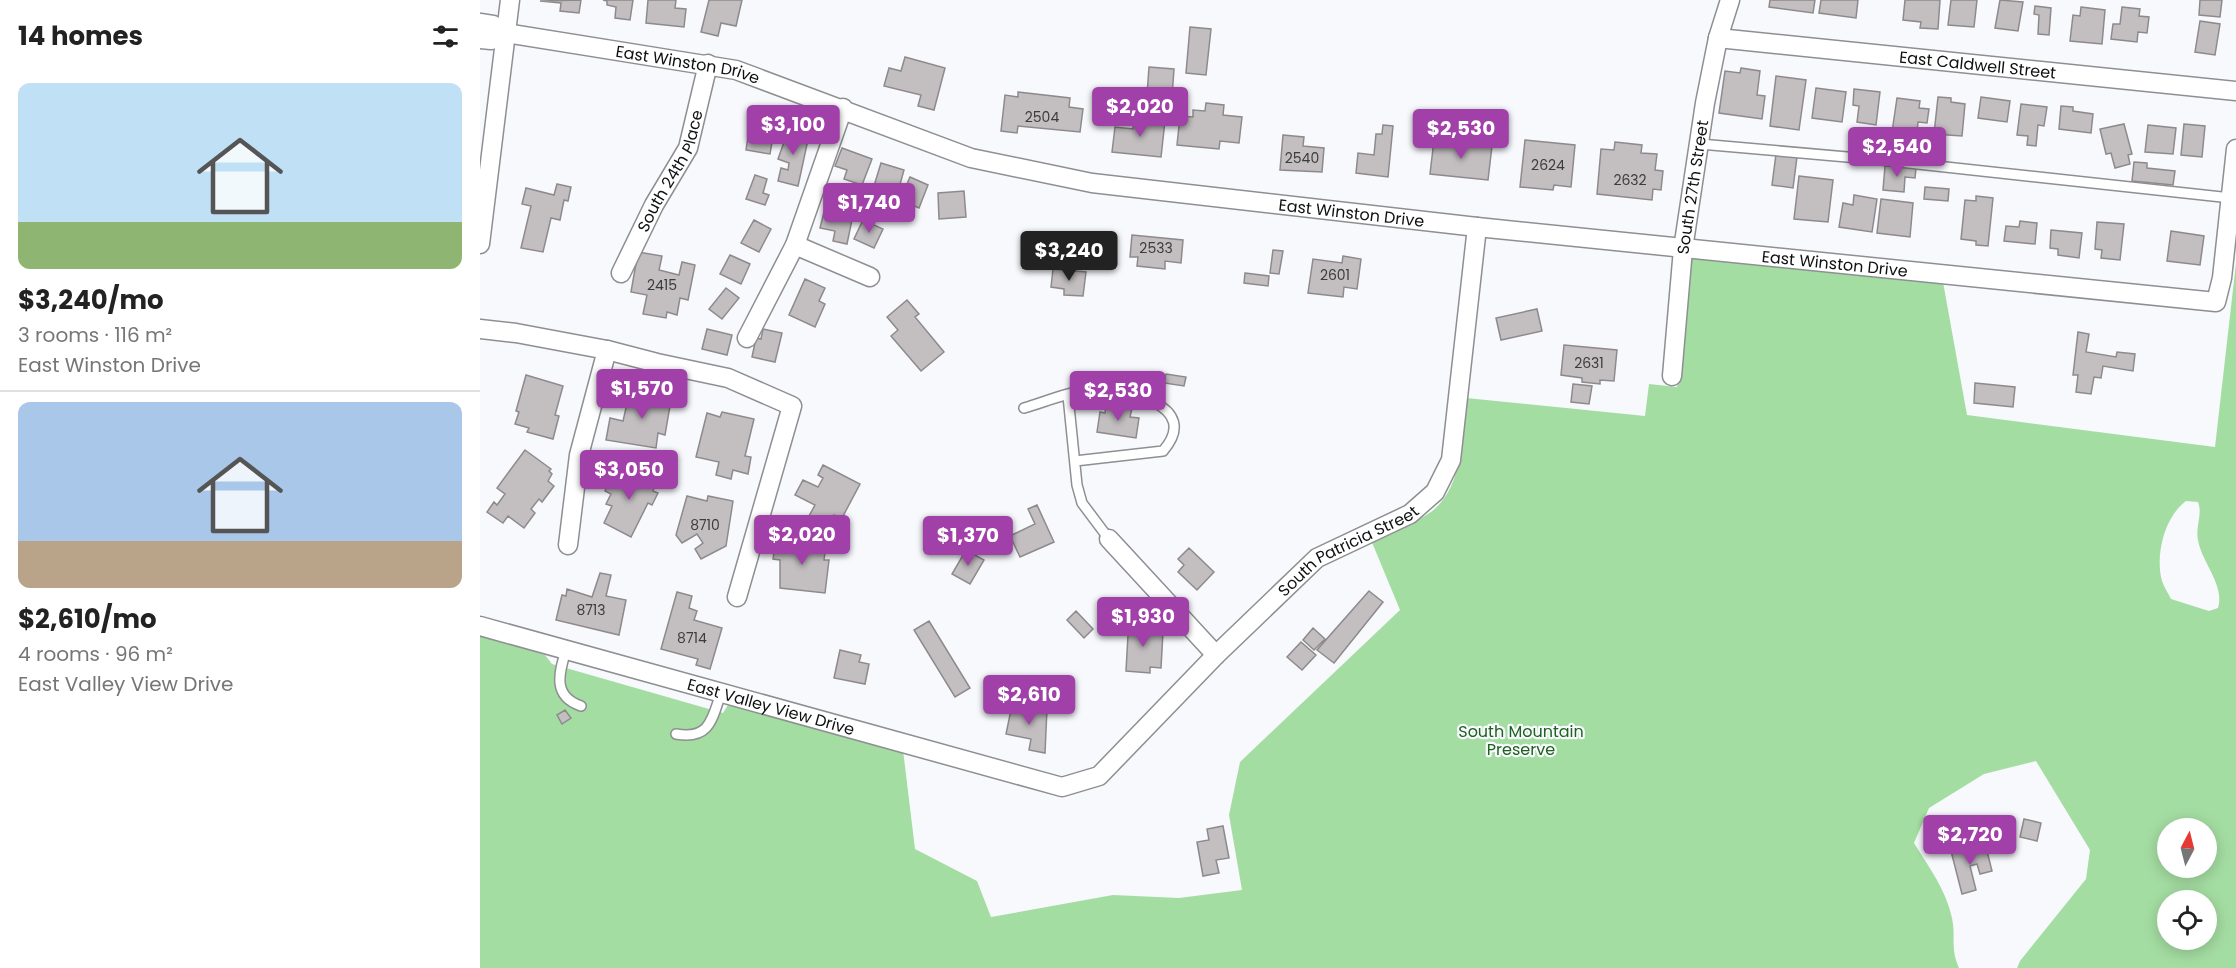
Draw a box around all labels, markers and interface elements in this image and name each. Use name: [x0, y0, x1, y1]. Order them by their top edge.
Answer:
text: 14 homes: [18, 18, 143, 54]
icon: filters: [429, 20, 462, 53]
street label: East Winston Drive: [614, 39, 763, 90]
street label: East Caldwell Street: [1898, 45, 2057, 84]
pin: $2,020: [1091, 87, 1189, 138]
text: $2,020: [1106, 92, 1174, 120]
pin: $3,100: [744, 105, 842, 156]
street label: South 24th Place: [631, 107, 708, 236]
house number: 2504: [1025, 107, 1059, 127]
pin: $2,530: [1412, 109, 1510, 160]
text: $3,100: [761, 110, 825, 138]
text: $2,530: [1427, 114, 1495, 142]
street label: South 27th Street: [1671, 118, 1714, 255]
icon: home: [186, 122, 294, 230]
pin: $2,540: [1848, 127, 1946, 178]
text: $2,540: [1862, 132, 1932, 160]
house number: 2540: [1285, 148, 1319, 168]
house number: 2624: [1531, 155, 1565, 175]
house number: 2632: [1613, 170, 1647, 190]
pin: $1,740: [820, 183, 918, 234]
text: $1,740: [837, 188, 901, 216]
street label: East Winston Drive: [1277, 193, 1426, 232]
pin: $3,240: [1020, 231, 1118, 282]
text: $3,240: [1035, 236, 1104, 264]
house number: 2533: [1139, 238, 1173, 258]
street label: East Winston Drive: [1761, 244, 1909, 282]
house number: 2601: [1320, 265, 1350, 285]
house number: 2415: [647, 275, 677, 295]
text: $3,240/mo: [18, 282, 164, 318]
text: 3 rooms · 116 m²: [18, 321, 172, 349]
text: East Winston Drive: [18, 351, 201, 379]
house number: 2631: [1574, 353, 1604, 373]
pin: $1,570: [593, 369, 691, 420]
pin: $2,530: [1069, 371, 1167, 422]
text: $1,570: [610, 374, 674, 402]
text: $2,530: [1084, 376, 1152, 404]
icon: home: [186, 441, 294, 549]
pin: $3,050: [580, 450, 678, 501]
text: $3,050: [594, 455, 664, 483]
street label: South Patricia Street: [1272, 500, 1424, 601]
house number: 8710: [690, 515, 720, 535]
pin: $2,020: [753, 515, 851, 566]
pin: $1,370: [919, 516, 1017, 567]
text: $2,020: [768, 520, 836, 548]
text: $1,370: [937, 521, 999, 549]
pin: $1,930: [1094, 597, 1192, 648]
house number: 8713: [576, 600, 606, 620]
text: $2,610/mo: [18, 601, 157, 637]
text: $1,930: [1111, 602, 1175, 630]
house number: 8714: [677, 628, 707, 648]
text: 4 rooms · 96 m²: [18, 640, 173, 668]
text: East Valley View Drive: [18, 670, 233, 698]
street label: East Valley View Drive: [685, 672, 857, 741]
pin: $2,610: [980, 675, 1078, 726]
text: $2,610: [997, 680, 1061, 708]
park label: South Mountain Preserve: [1458, 720, 1584, 761]
pin: $2,720: [1921, 815, 2019, 866]
north arrow: [2157, 818, 2217, 878]
map controls: [2157, 818, 2217, 950]
text: $2,720: [1937, 820, 2003, 848]
button: locate: [2157, 890, 2217, 950]

